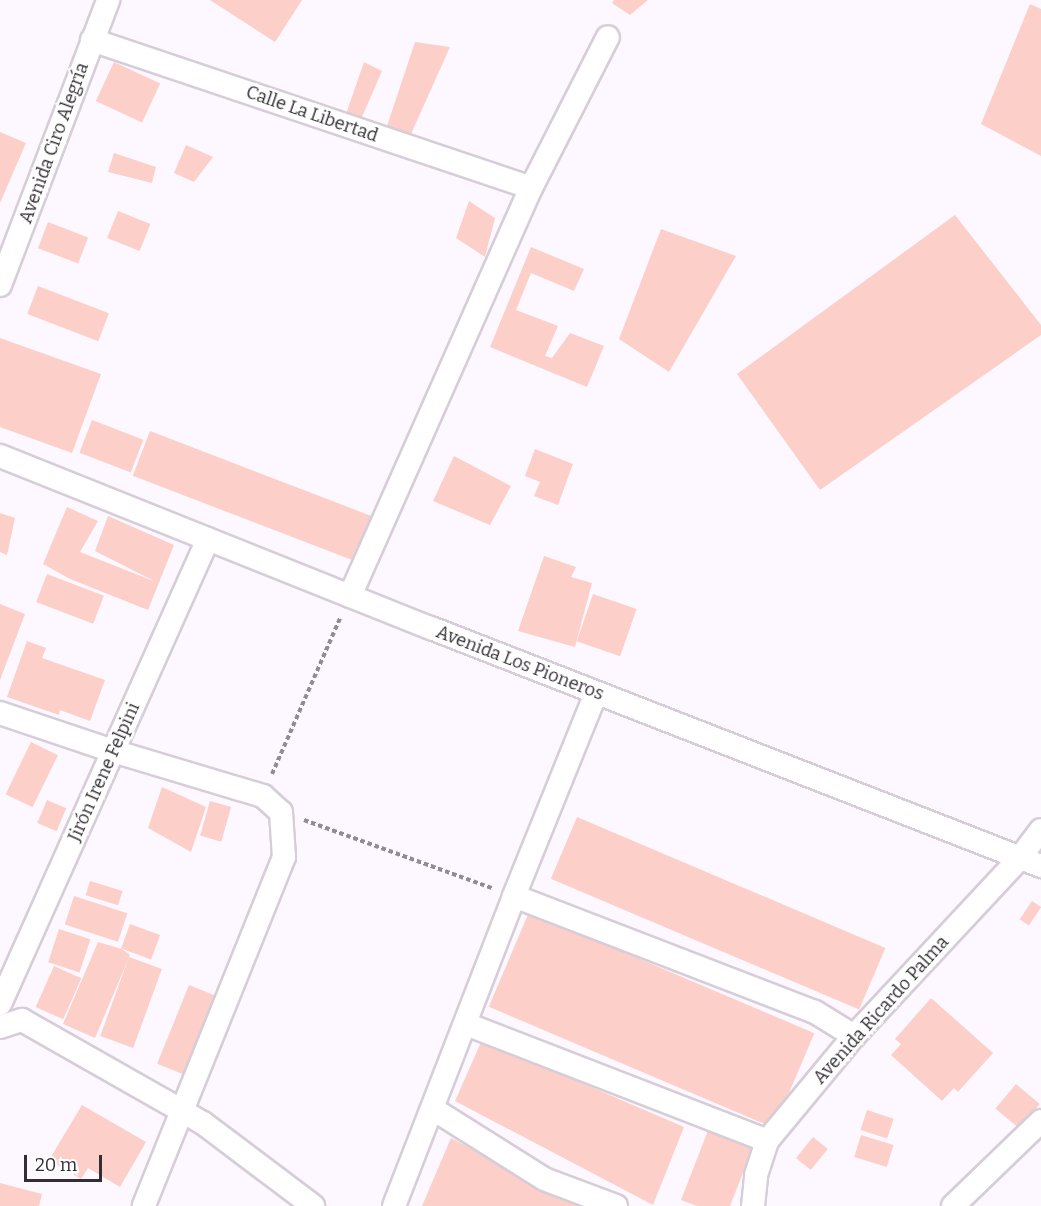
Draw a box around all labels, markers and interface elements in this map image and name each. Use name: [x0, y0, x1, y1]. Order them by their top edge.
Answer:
street label: Avenida Ciro Alegría: [15, 60, 93, 226]
street label: Calle La Libertad: [243, 81, 381, 147]
street label: Avenida Los Pioneros: [433, 621, 607, 705]
street label: Jirón Irene Felpini: [64, 699, 144, 845]
street label: Avenida Ricardo Palma: [809, 932, 953, 1088]
scale bar: [27, 1143, 105, 1181]
text: 20 m: [35, 1154, 77, 1176]

